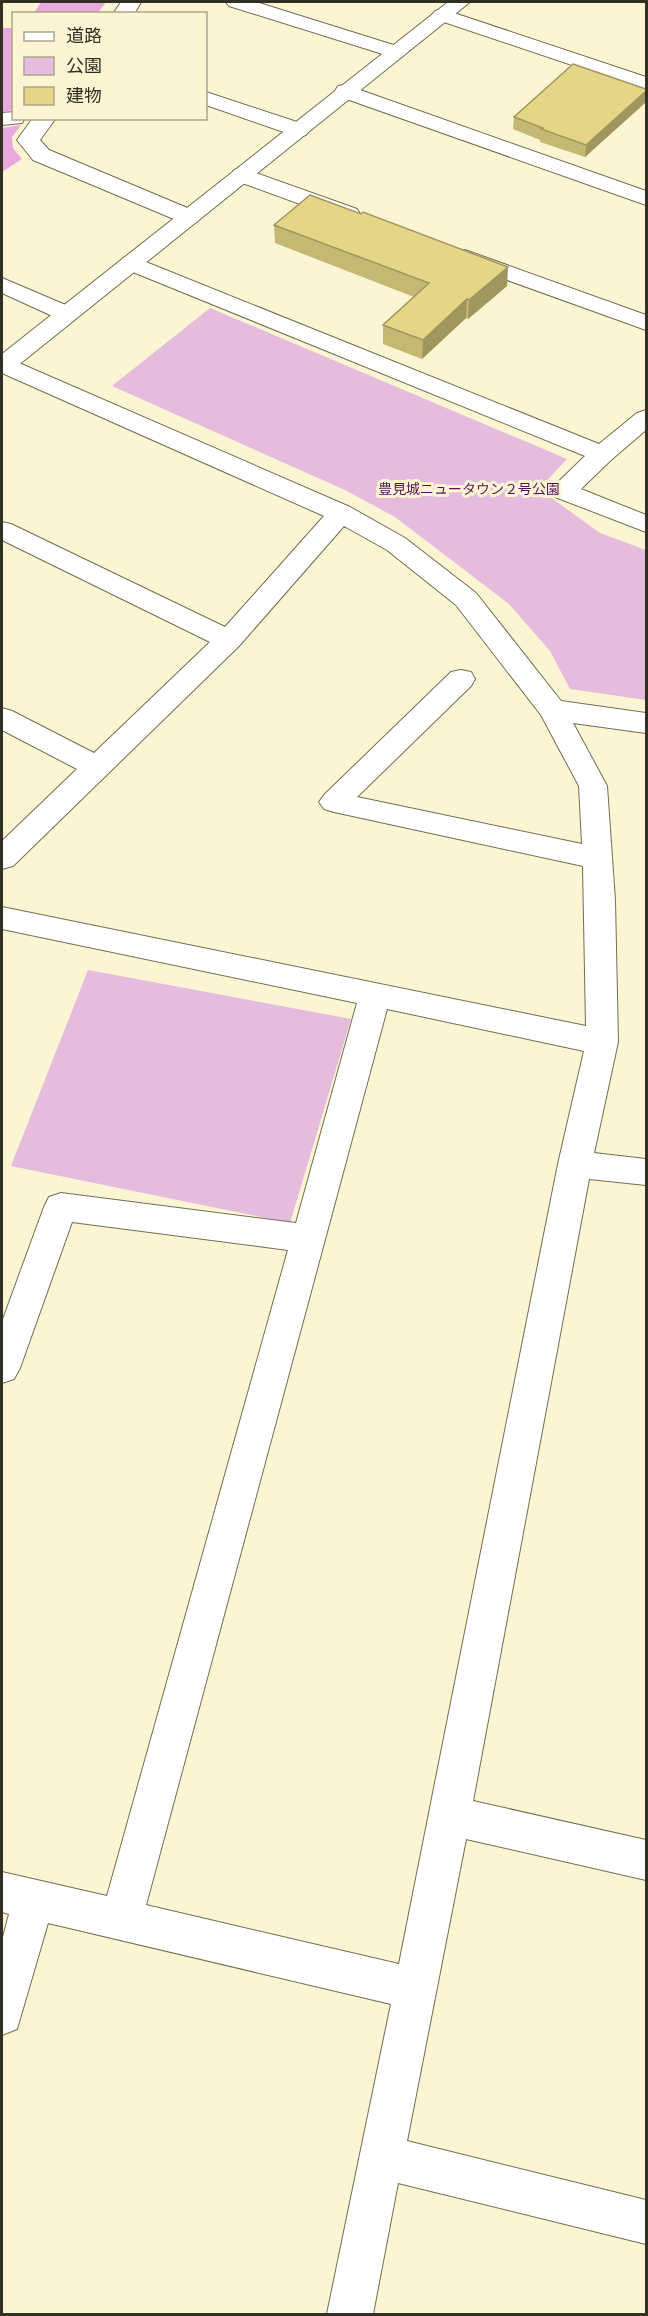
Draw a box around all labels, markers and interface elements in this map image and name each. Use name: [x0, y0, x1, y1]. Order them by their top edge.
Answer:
legend: [12, 12, 207, 120]
text: 道路: [66, 25, 102, 47]
text: 公園: [66, 55, 102, 77]
text: 建物: [66, 85, 102, 107]
park label: 豊見城ニュータウン２号公園: [378, 480, 560, 498]

